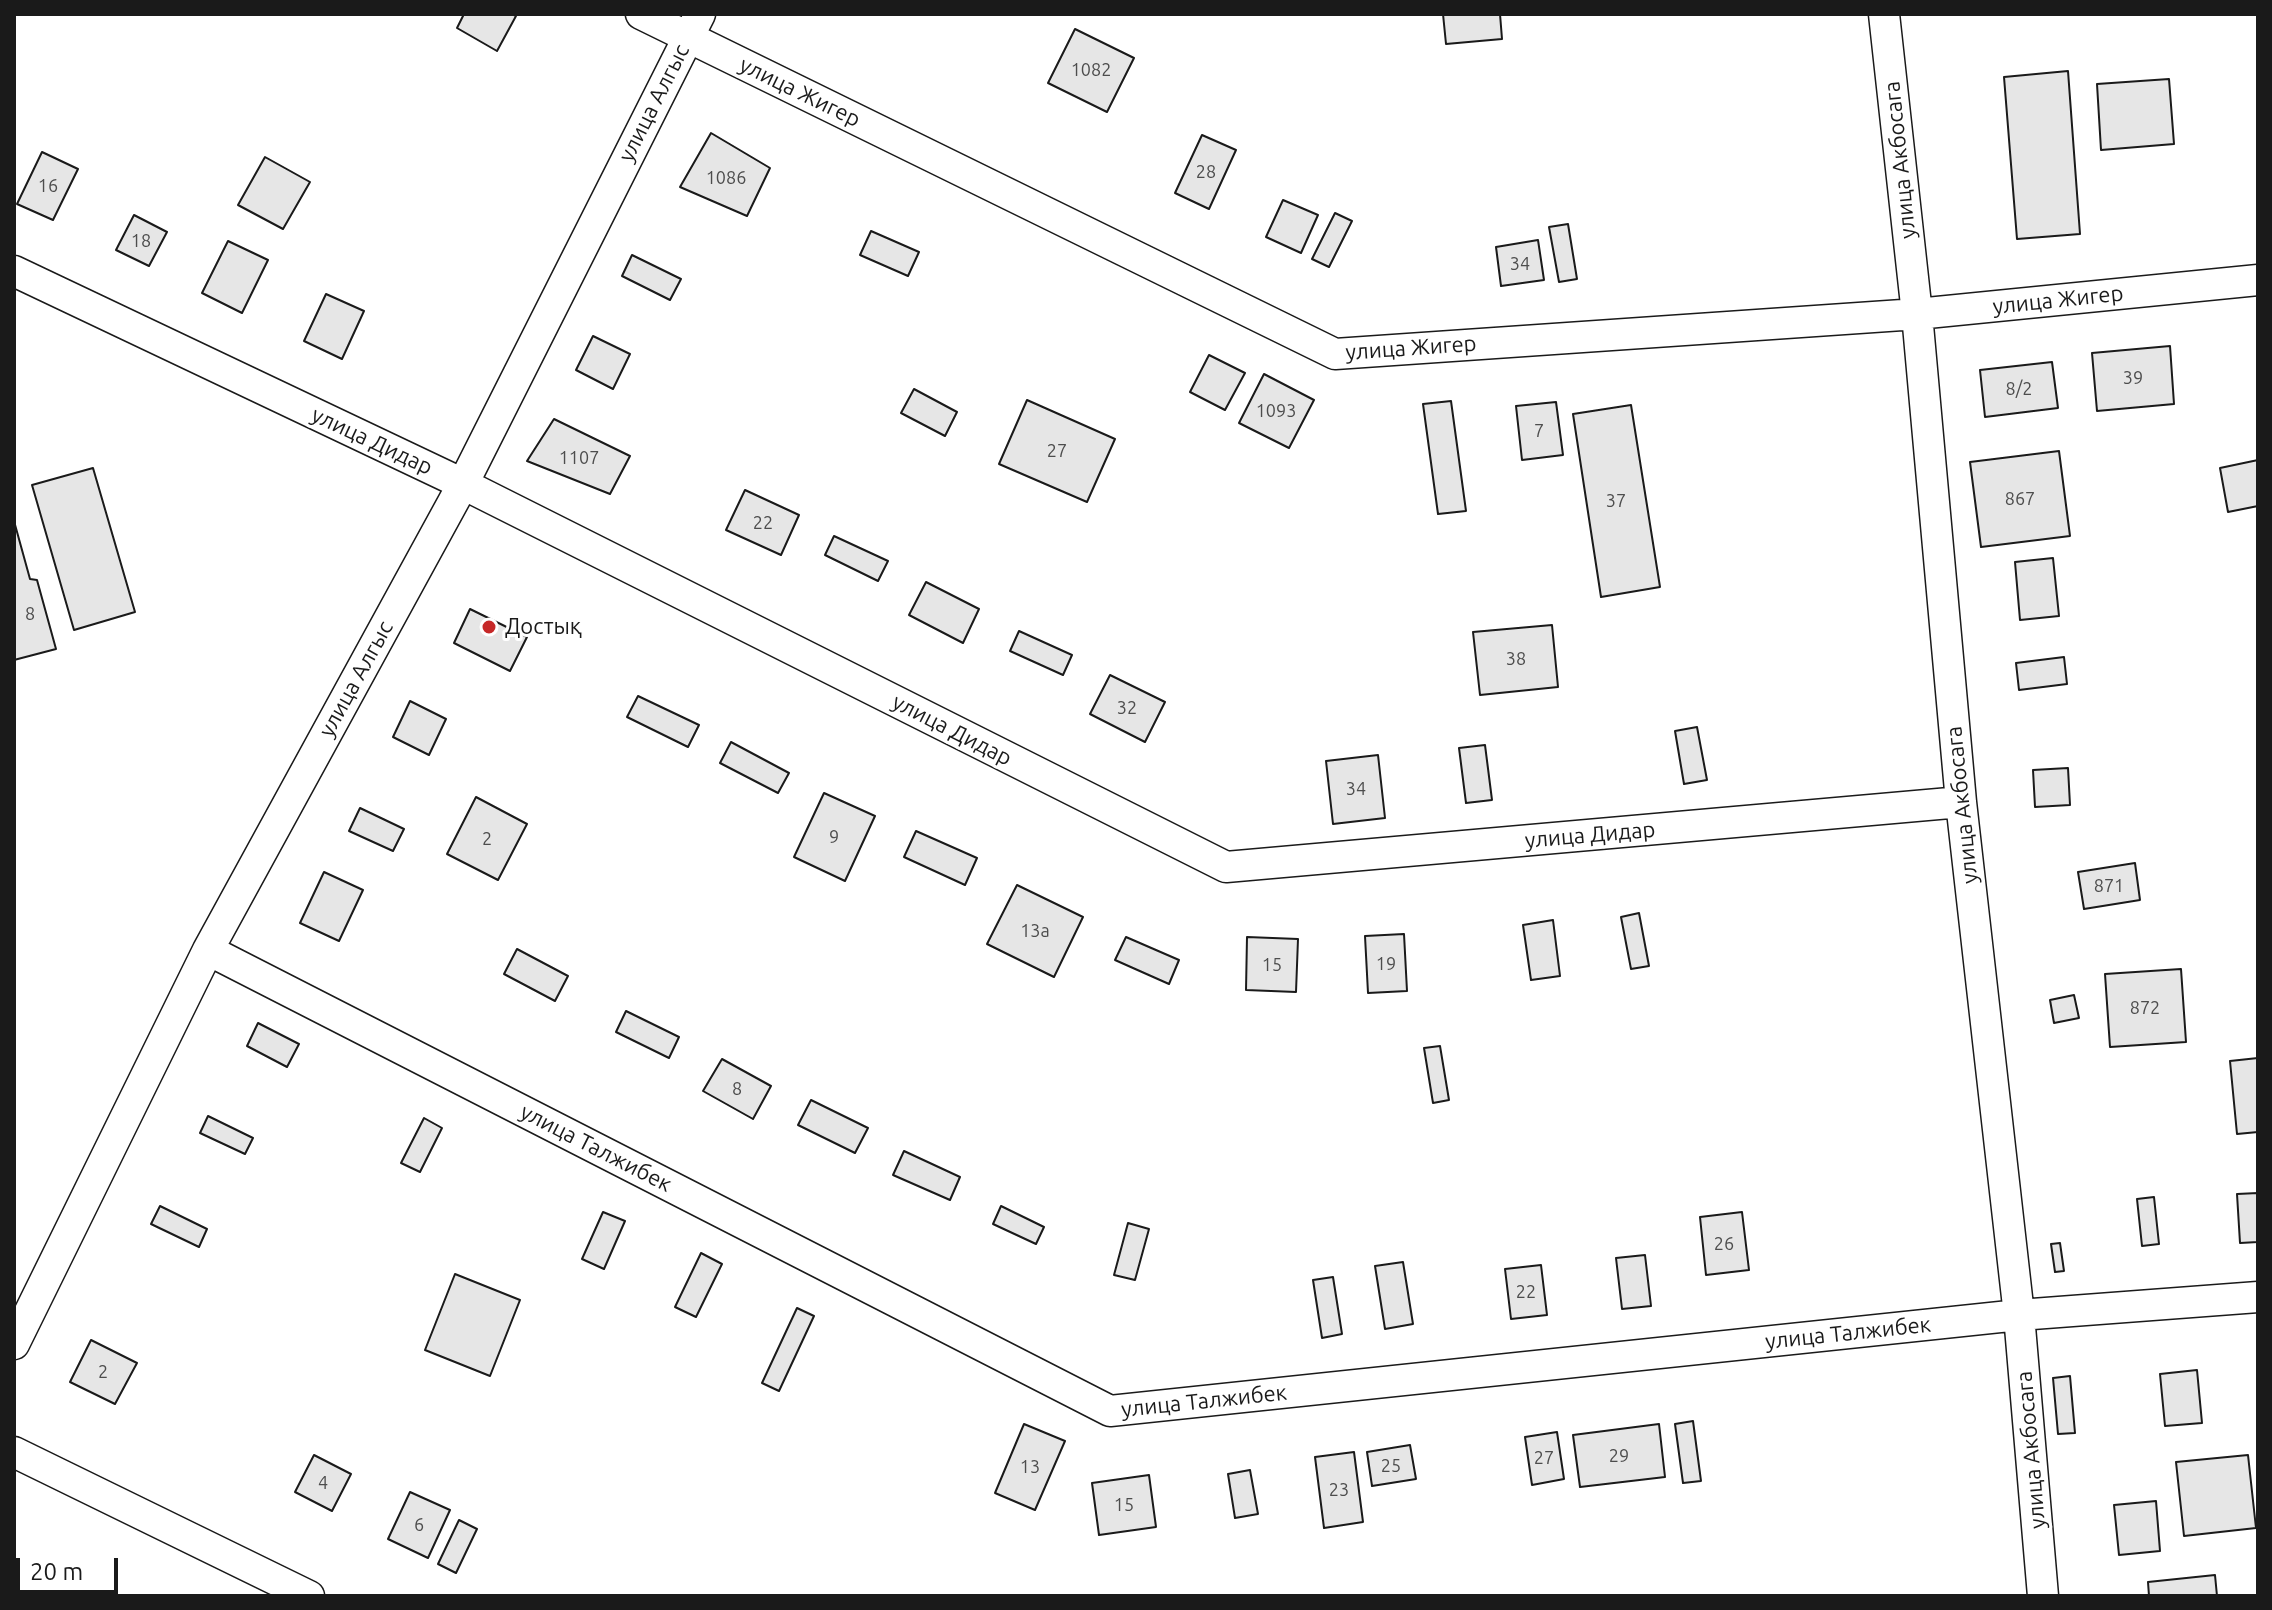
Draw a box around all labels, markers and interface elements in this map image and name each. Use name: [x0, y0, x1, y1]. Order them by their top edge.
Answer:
street label: улица Алгыс: [613, 40, 695, 166]
street label: улица Жигер: [735, 51, 865, 133]
house number: 1082: [1071, 59, 1111, 81]
street label: улица Акбосага: [1879, 80, 1921, 240]
house number: 28: [1196, 161, 1216, 183]
house number: 1086: [706, 167, 746, 189]
house number: 16: [38, 175, 58, 197]
house number: 18: [131, 230, 151, 252]
house number: 34: [1510, 253, 1530, 275]
street label: улица Жигер: [1991, 280, 2125, 320]
street label: улица Жигер: [1345, 330, 1477, 366]
house number: 39: [2123, 367, 2143, 389]
house number: 8/2: [2006, 378, 2032, 400]
house number: 1093: [1256, 400, 1296, 422]
street label: улица Дидар: [307, 401, 437, 481]
house number: 7: [1534, 420, 1544, 442]
house number: 27: [1047, 440, 1067, 462]
house number: 1107: [559, 447, 599, 469]
house number: 867: [2005, 488, 2035, 510]
house number: 37: [1606, 490, 1626, 512]
house number: 22: [753, 512, 773, 534]
house number: 8: [25, 603, 35, 625]
place label: Достық: [505, 614, 582, 640]
street label: улица Алгыс: [313, 616, 399, 742]
marker: Достық: [480, 618, 498, 636]
house number: 38: [1506, 648, 1526, 670]
street label: улица Дидар: [888, 689, 1016, 771]
house number: 32: [1117, 697, 1137, 719]
street label: улица Акбосага: [1941, 725, 1983, 885]
house number: 34: [1346, 778, 1366, 800]
street label: улица Дидар: [1524, 816, 1656, 854]
house number: 9: [829, 826, 839, 848]
house number: 2: [482, 828, 492, 850]
house number: 871: [2094, 875, 2124, 897]
house number: 13а: [1020, 920, 1050, 942]
house number: 19: [1376, 953, 1396, 975]
house number: 15: [1262, 954, 1282, 976]
house number: 872: [2130, 997, 2160, 1019]
house number: 8: [732, 1078, 742, 1100]
street label: улица Талжибек: [516, 1098, 676, 1198]
house number: 26: [1714, 1233, 1734, 1255]
house number: 22: [1516, 1281, 1536, 1303]
street label: улица Талжибек: [1764, 1311, 1932, 1355]
house number: 2: [98, 1361, 108, 1383]
street label: улица Акбосага: [2011, 1370, 2051, 1530]
street label: улица Талжибек: [1120, 1379, 1288, 1423]
house number: 29: [1609, 1445, 1629, 1467]
house number: 27: [1534, 1447, 1554, 1469]
house number: 25: [1381, 1455, 1401, 1477]
house number: 13: [1020, 1456, 1040, 1478]
house number: 4: [318, 1472, 328, 1494]
house number: 23: [1329, 1479, 1349, 1501]
house number: 15: [1114, 1494, 1134, 1516]
house number: 6: [414, 1514, 424, 1536]
scale bar: [20, 1542, 122, 1592]
text: 20 m: [30, 1558, 83, 1585]

